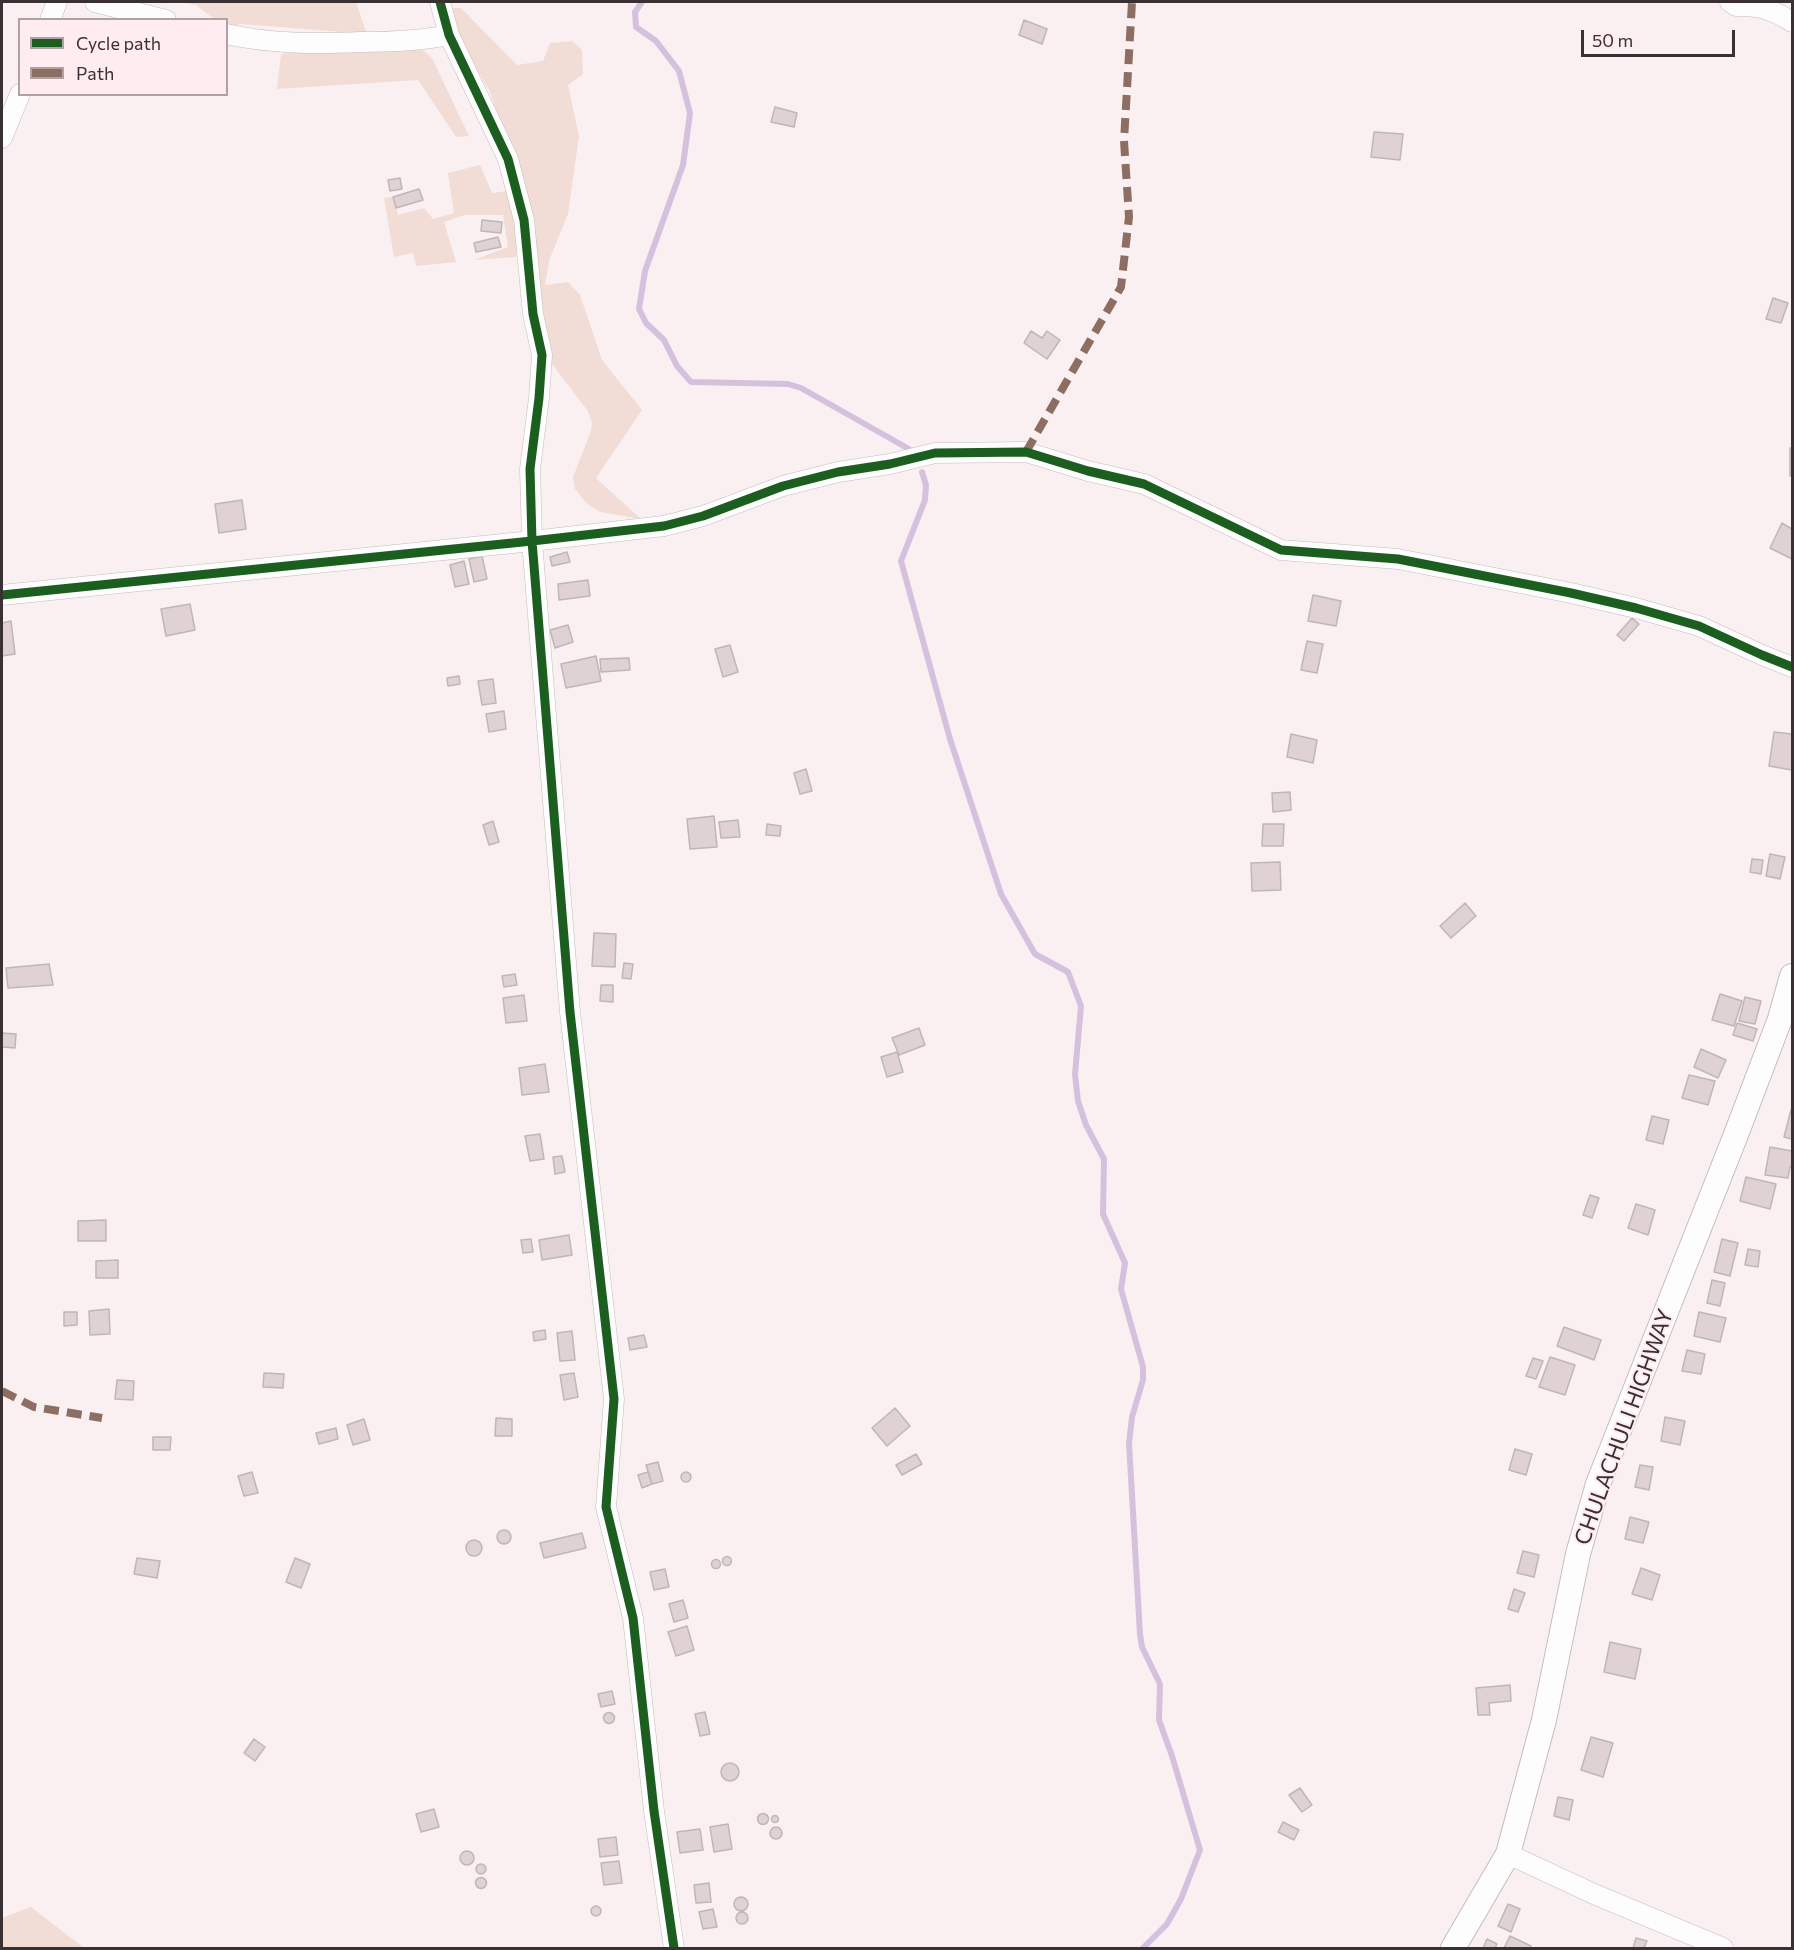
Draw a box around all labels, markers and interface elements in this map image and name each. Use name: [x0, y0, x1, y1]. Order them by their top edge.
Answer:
legend: [18, 18, 228, 96]
scale bar: [1584, 18, 1738, 56]
text: 50 m: [1592, 29, 1633, 51]
text: Cycle path: [76, 32, 161, 54]
text: Path: [76, 62, 114, 84]
street label: CHULACHULI HIGHWAY: [1569, 1305, 1679, 1549]

